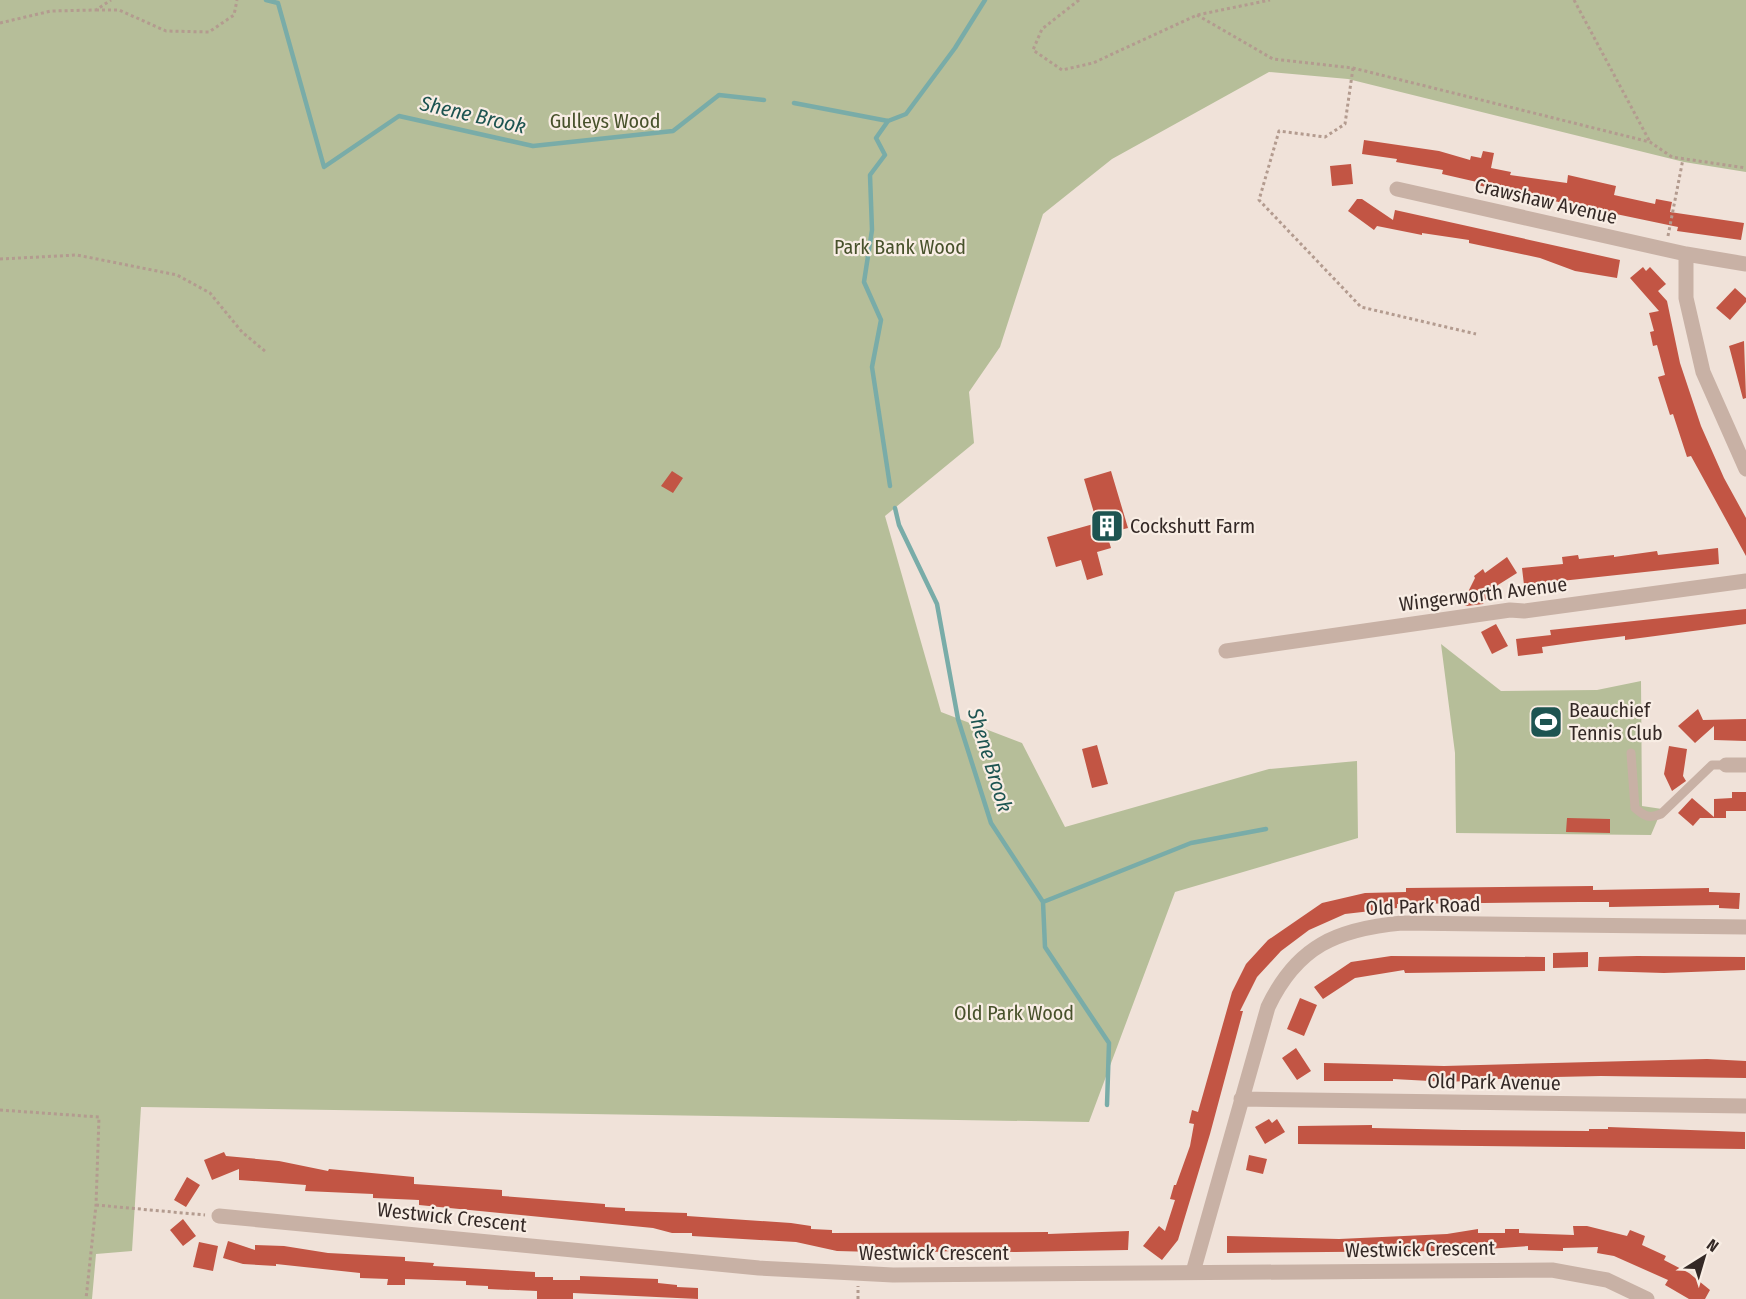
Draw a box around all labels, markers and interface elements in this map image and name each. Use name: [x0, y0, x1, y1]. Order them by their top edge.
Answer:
water label: Shene Brook: [417, 90, 528, 140]
park label: Gulleys Wood: [550, 109, 660, 133]
street label: Crawshaw Avenue: [1472, 173, 1620, 229]
park label: Park Bank Wood: [834, 235, 966, 259]
building icon: Cockshutt Farm: [1089, 508, 1125, 544]
place label: Cockshutt Farm: [1130, 514, 1255, 538]
street label: Wingerworth Avenue: [1398, 572, 1568, 616]
place label: Beauchief Tennis Club: [1569, 698, 1663, 745]
water label: Shene Brook: [962, 704, 1018, 815]
sports icon: Beauchief Tennis Club: [1528, 704, 1564, 740]
street label: Old Park Road: [1365, 892, 1481, 920]
park label: Old Park Wood: [954, 1001, 1074, 1025]
street label: Old Park Avenue: [1427, 1069, 1561, 1095]
street label: Westwick Crescent: [376, 1197, 528, 1237]
north arrow: [1674, 1227, 1734, 1287]
text: N: [1703, 1235, 1722, 1256]
street label: Westwick Crescent: [1345, 1236, 1496, 1262]
street label: Westwick Crescent: [859, 1241, 1010, 1265]

